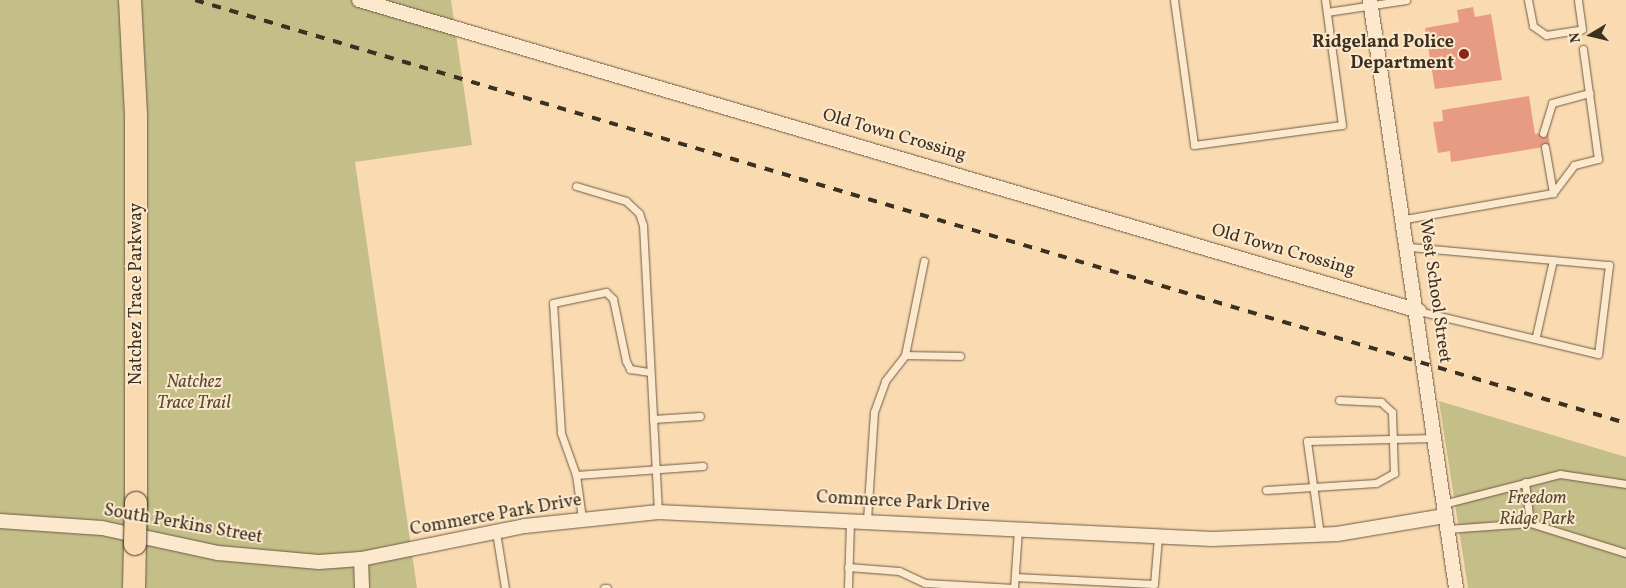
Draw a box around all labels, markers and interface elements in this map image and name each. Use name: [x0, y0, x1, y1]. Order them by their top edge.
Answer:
north arrow: [1566, 10, 1616, 60]
text: N: [1566, 31, 1586, 44]
place label: Ridgeland Police Department: [1312, 33, 1454, 76]
marker: Ridgeland Police Department: [1458, 48, 1470, 60]
street label: Old Town Crossing: [819, 105, 969, 167]
street label: Natchez Trace Parkway: [126, 202, 148, 386]
street label: West School Street: [1413, 217, 1455, 365]
street label: Old Town Crossing: [1208, 220, 1358, 282]
park label: Natchez Trace Trail: [157, 373, 231, 416]
street label: Commerce Park Drive: [816, 488, 990, 518]
park label: Freedom Ridge Park: [1499, 489, 1575, 532]
street label: Commerce Park Drive: [409, 490, 583, 542]
street label: South Perkins Street: [102, 500, 264, 550]

